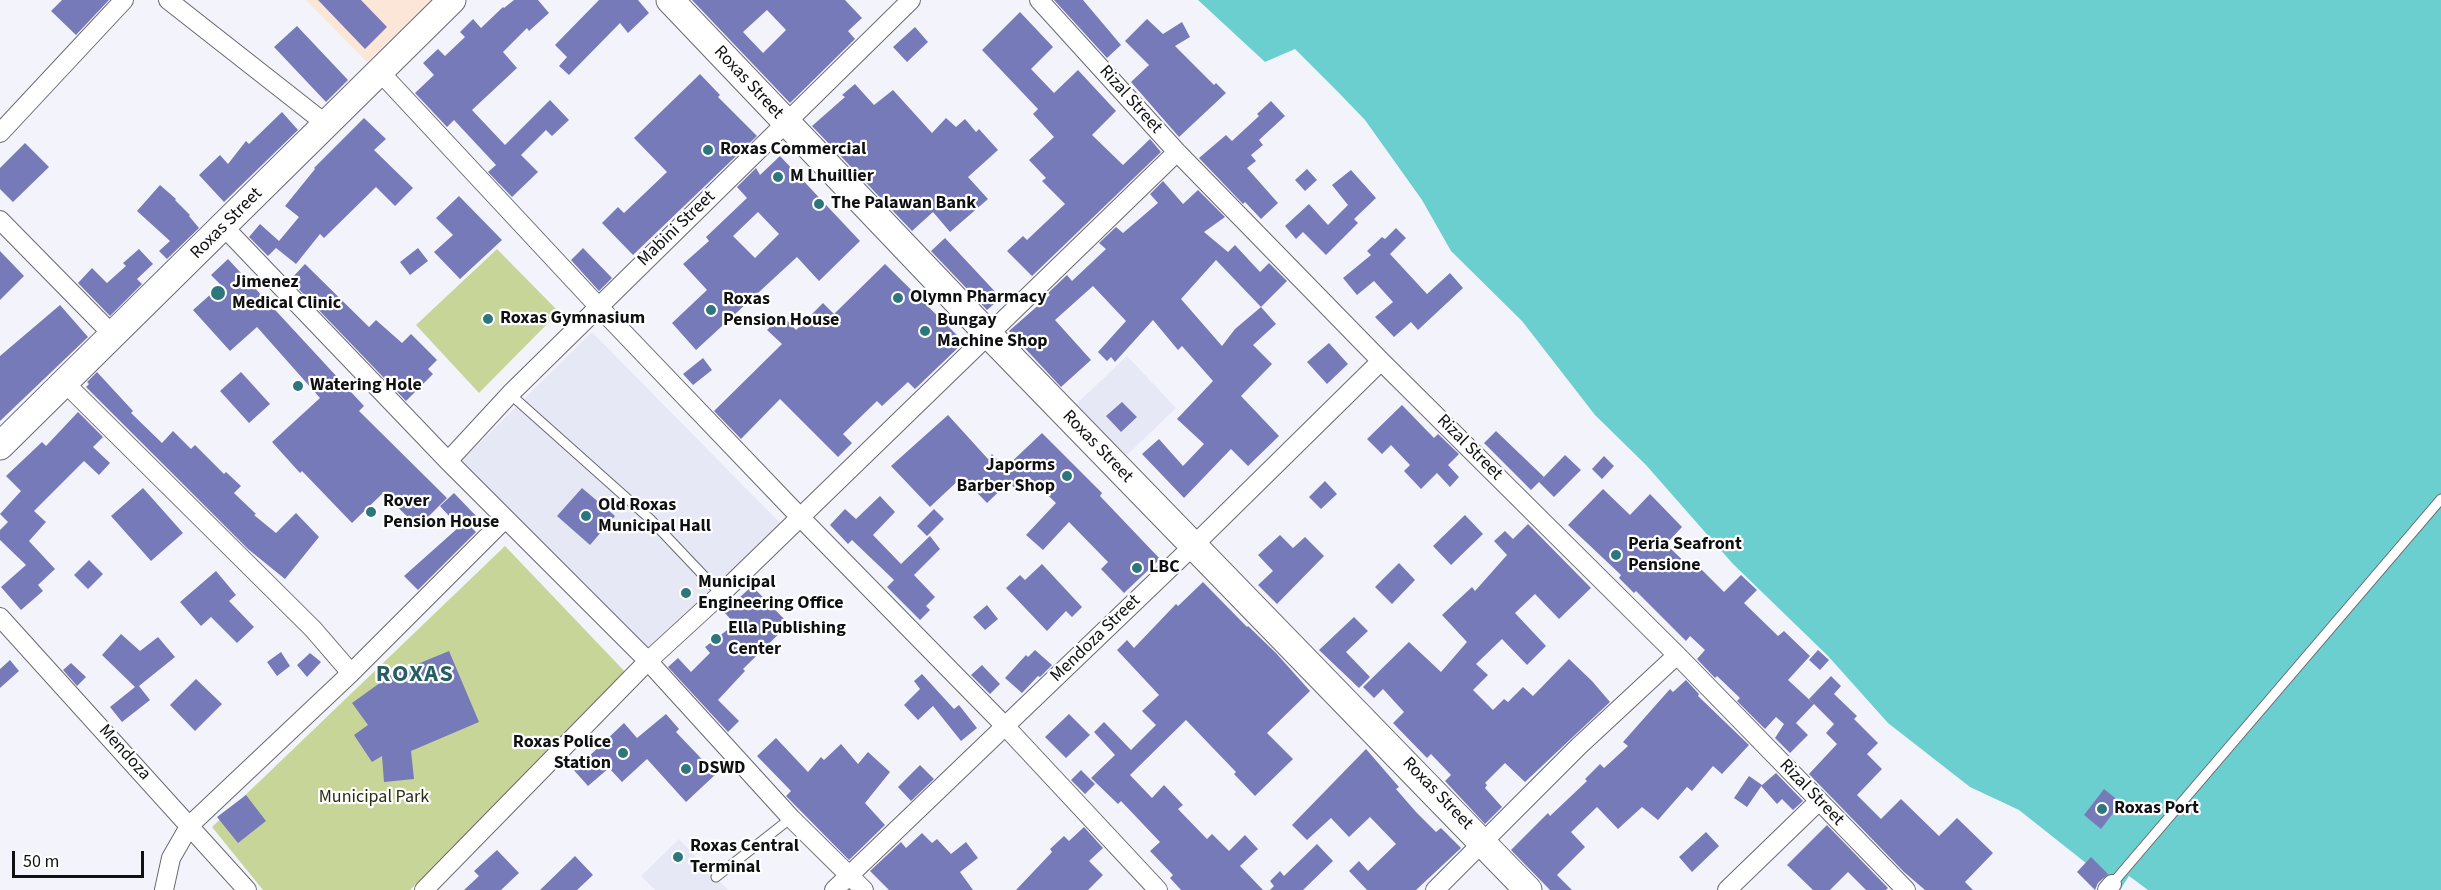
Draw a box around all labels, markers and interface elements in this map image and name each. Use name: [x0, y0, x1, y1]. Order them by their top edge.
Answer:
street label: Roxas Street: [709, 42, 787, 124]
street label: Rizal Street: [1094, 61, 1166, 139]
place label: Roxas Commercial: [720, 139, 866, 161]
marker: Roxas Commercial: [701, 143, 715, 157]
place label: M Lhuillier: [790, 166, 874, 188]
marker: M Lhuillier: [771, 170, 785, 184]
street label: Roxas Street: [187, 184, 267, 264]
street label: Mabini Street: [634, 187, 720, 271]
place label: The Palawan Bank: [831, 193, 976, 215]
marker: The Palawan Bank: [812, 197, 826, 211]
place label: Jimenez Medical Clinic: [232, 272, 341, 314]
marker: Jimenez Medical Clinic: [209, 284, 227, 302]
place label: Olymn Pharmacy: [910, 287, 1047, 309]
place label: Roxas Pension House: [723, 289, 839, 332]
marker: Olymn Pharmacy: [891, 291, 905, 305]
marker: Roxas Pension House: [704, 303, 718, 317]
place label: Roxas Gymnasium: [500, 308, 645, 330]
place label: Bungay Machine Shop: [937, 310, 1048, 352]
marker: Roxas Gymnasium: [481, 312, 495, 326]
marker: Bungay Machine Shop: [918, 324, 932, 338]
place label: Watering Hole: [310, 375, 422, 397]
marker: Watering Hole: [291, 379, 305, 393]
street label: Roxas Street: [1057, 406, 1137, 488]
street label: Rizal Street: [1432, 411, 1506, 485]
place label: Japorms Barber Shop: [956, 455, 1055, 498]
marker: Japorms Barber Shop: [1060, 469, 1074, 483]
place label: Rover Pension House: [383, 491, 499, 534]
place label: Old Roxas Municipal Hall: [598, 495, 711, 538]
marker: Rover Pension House: [364, 505, 378, 519]
marker: Old Roxas Municipal Hall: [579, 509, 593, 523]
place label: Peria Seafront Pensione: [1628, 534, 1742, 576]
marker: Peria Seafront Pensione: [1609, 548, 1623, 562]
place label: LBC: [1149, 557, 1180, 579]
marker: LBC: [1130, 561, 1144, 575]
place label: Municipal Engineering Office: [698, 572, 844, 614]
marker: Municipal Engineering Office: [679, 586, 693, 600]
street label: Mendoza Street: [1047, 591, 1145, 687]
place label: Ella Publishing Center: [728, 618, 846, 660]
marker: Ella Publishing Center: [709, 632, 723, 646]
district label: ROXAS: [376, 662, 454, 690]
street label: Mendoza: [93, 721, 155, 785]
place label: Roxas Police Station: [513, 732, 611, 774]
marker: Roxas Police Station: [616, 746, 630, 760]
street label: Roxas Street: [1397, 753, 1477, 835]
street label: Rizal Street: [1774, 755, 1848, 831]
place label: DSWD: [698, 758, 746, 780]
marker: DSWD: [679, 762, 693, 776]
park label: Municipal Park: [319, 787, 429, 809]
place label: Roxas Port: [2114, 798, 2199, 820]
marker: Roxas Port: [2095, 802, 2109, 816]
place label: Roxas Central Terminal: [690, 836, 799, 878]
scale bar: [15, 839, 147, 877]
text: 50 m: [23, 849, 59, 874]
marker: Roxas Central Terminal: [671, 850, 685, 864]

